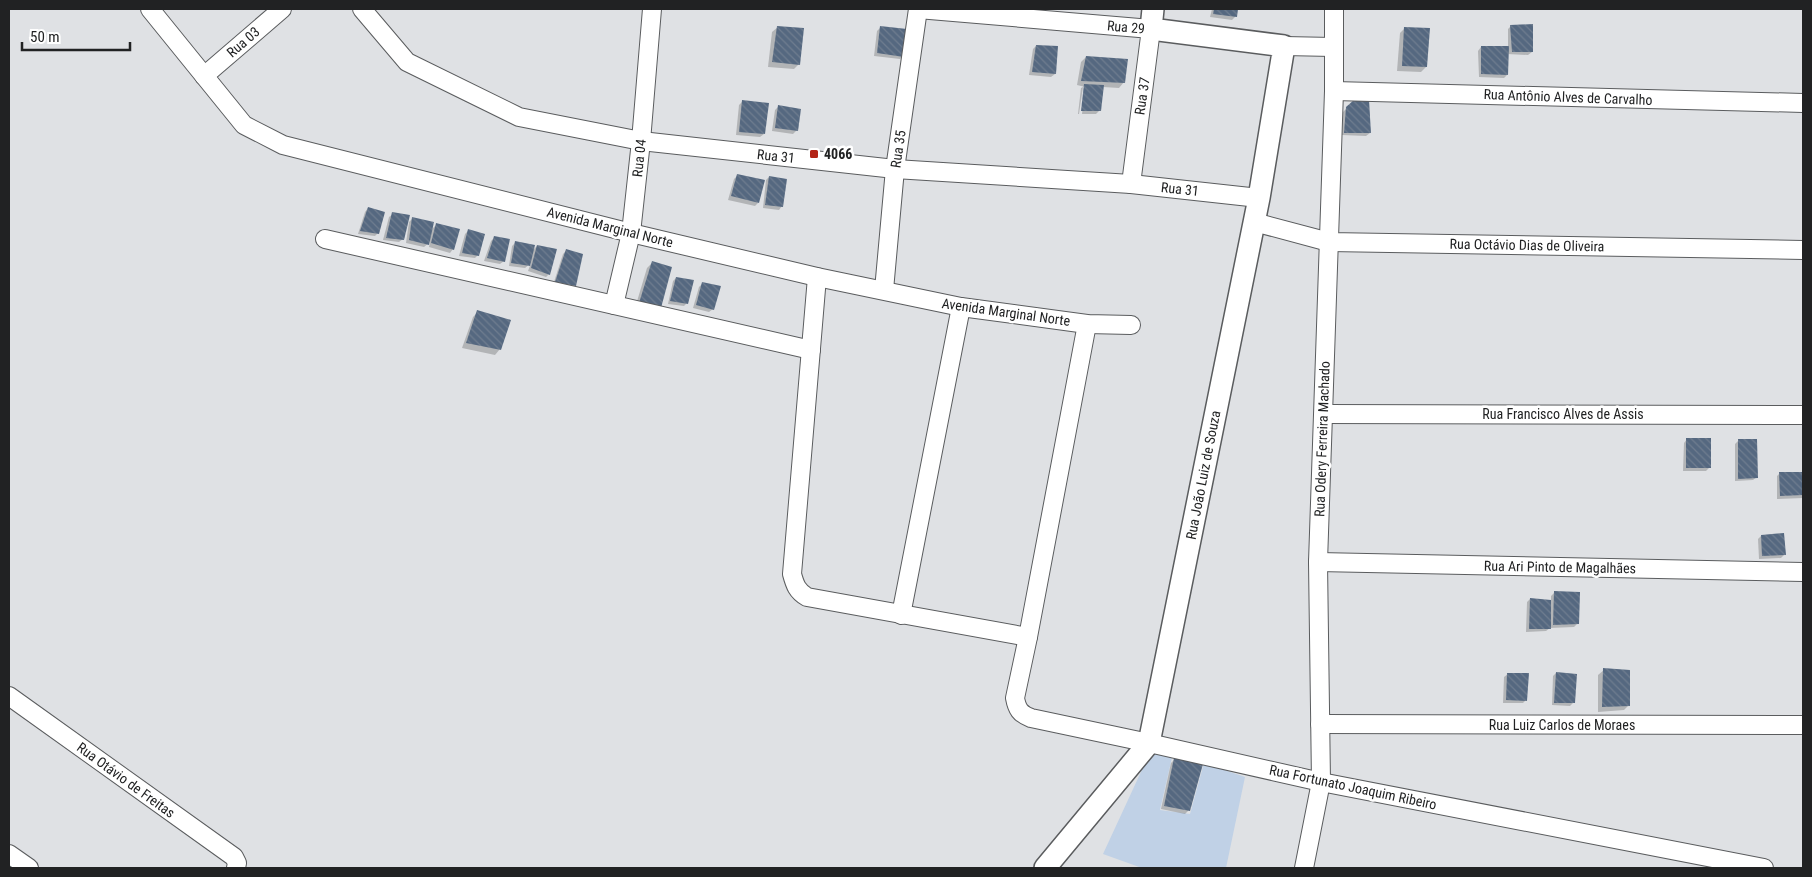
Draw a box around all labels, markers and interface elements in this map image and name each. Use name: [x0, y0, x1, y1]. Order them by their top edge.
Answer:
street label: Rua 29: [1106, 17, 1146, 37]
scale bar: [22, 20, 130, 52]
street label: Rua 03: [223, 24, 263, 60]
text: 50 m: [30, 28, 60, 46]
street label: Rua 37: [1131, 76, 1153, 116]
street label: Rua Antônio Alves de Carvalho: [1483, 86, 1653, 108]
street label: Rua 35: [887, 129, 909, 169]
street label: Rua 04: [629, 138, 649, 178]
street label: Rua 31: [756, 146, 796, 166]
place label: 4066: [824, 146, 852, 162]
marker: 4066: [808, 148, 820, 160]
street label: Rua 31: [1160, 179, 1200, 199]
street label: Avenida Marginal Norte: [545, 204, 675, 251]
street label: Rua Octávio Dias de Oliveira: [1450, 236, 1604, 254]
street label: Avenida Marginal Norte: [941, 295, 1072, 329]
street label: Rua Odery Ferreira Machado: [1311, 361, 1333, 517]
street label: Rua Francisco Alves de Assis: [1482, 406, 1644, 422]
street label: Rua João Luiz de Souza: [1183, 409, 1223, 541]
street label: Rua Ari Pinto de Magalhães: [1484, 558, 1636, 576]
street label: Rua Luiz Carlos de Moraes: [1489, 717, 1635, 733]
street label: Rua Otávio de Freitas: [74, 739, 178, 821]
street label: Rua Fortunato Joaquim Ribeiro: [1268, 761, 1438, 813]

